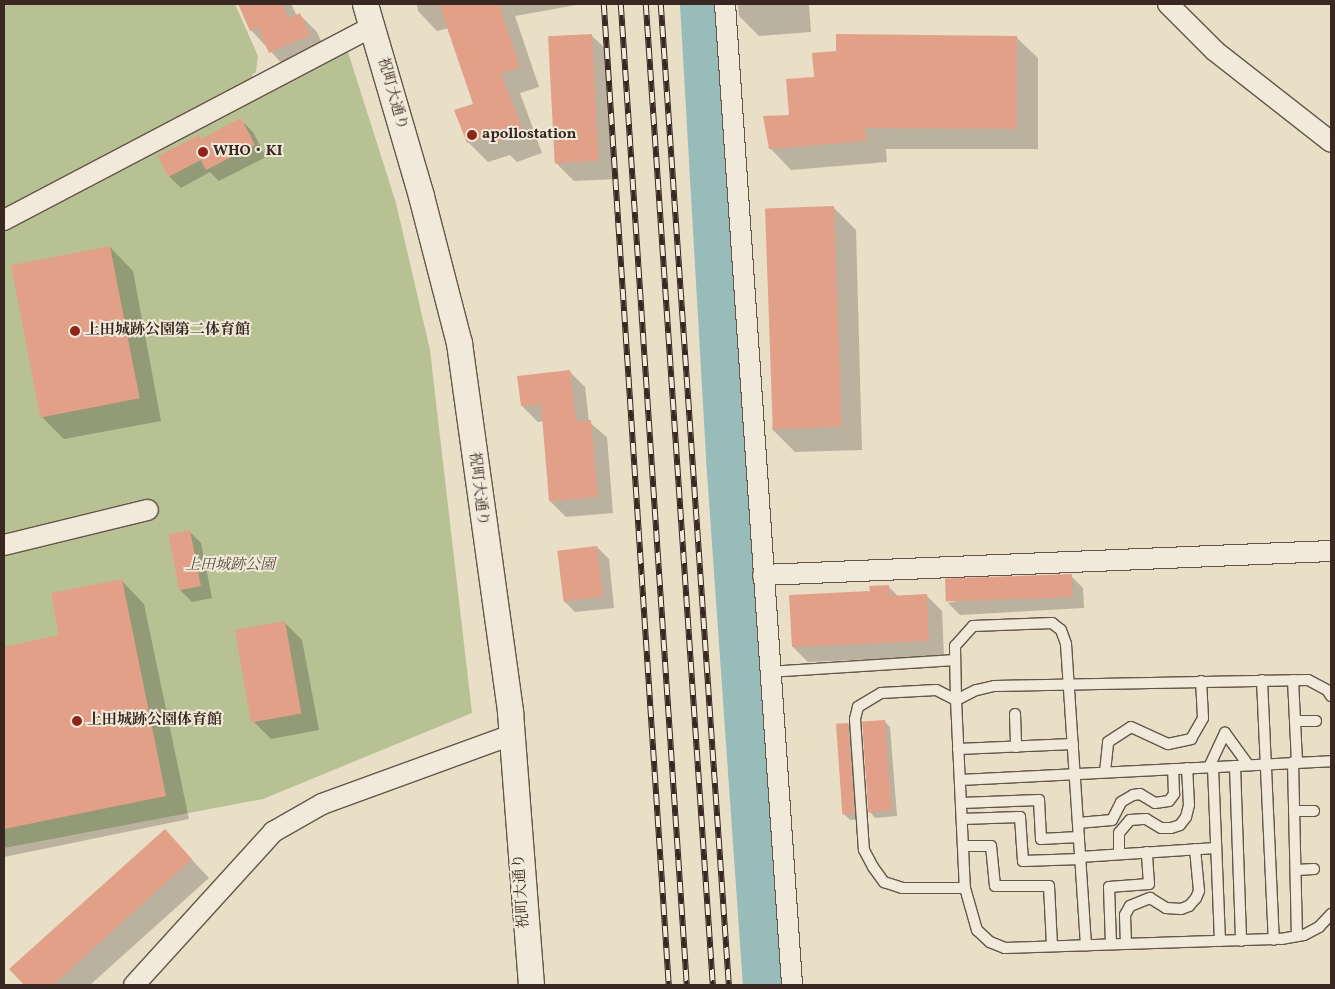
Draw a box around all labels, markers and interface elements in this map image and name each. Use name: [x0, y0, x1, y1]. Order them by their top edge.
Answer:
street label: 祝町大通り: [373, 55, 411, 133]
place label: apollostation: [482, 126, 576, 144]
marker: apollostation: [466, 129, 478, 141]
place label: WHO・KI: [213, 143, 282, 161]
marker: WHO・KI: [197, 146, 209, 158]
place label: 上田城跡公園第二体育館: [85, 322, 250, 340]
marker: 上田城跡公園第二体育館: [69, 325, 81, 337]
street label: 祝町大通り: [464, 451, 492, 527]
park label: 上田城跡公園: [185, 557, 275, 575]
place label: 上田城跡公園体育館: [87, 712, 222, 730]
marker: 上田城跡公園体育館: [71, 715, 83, 727]
street label: 祝町大通り: [510, 853, 534, 929]

